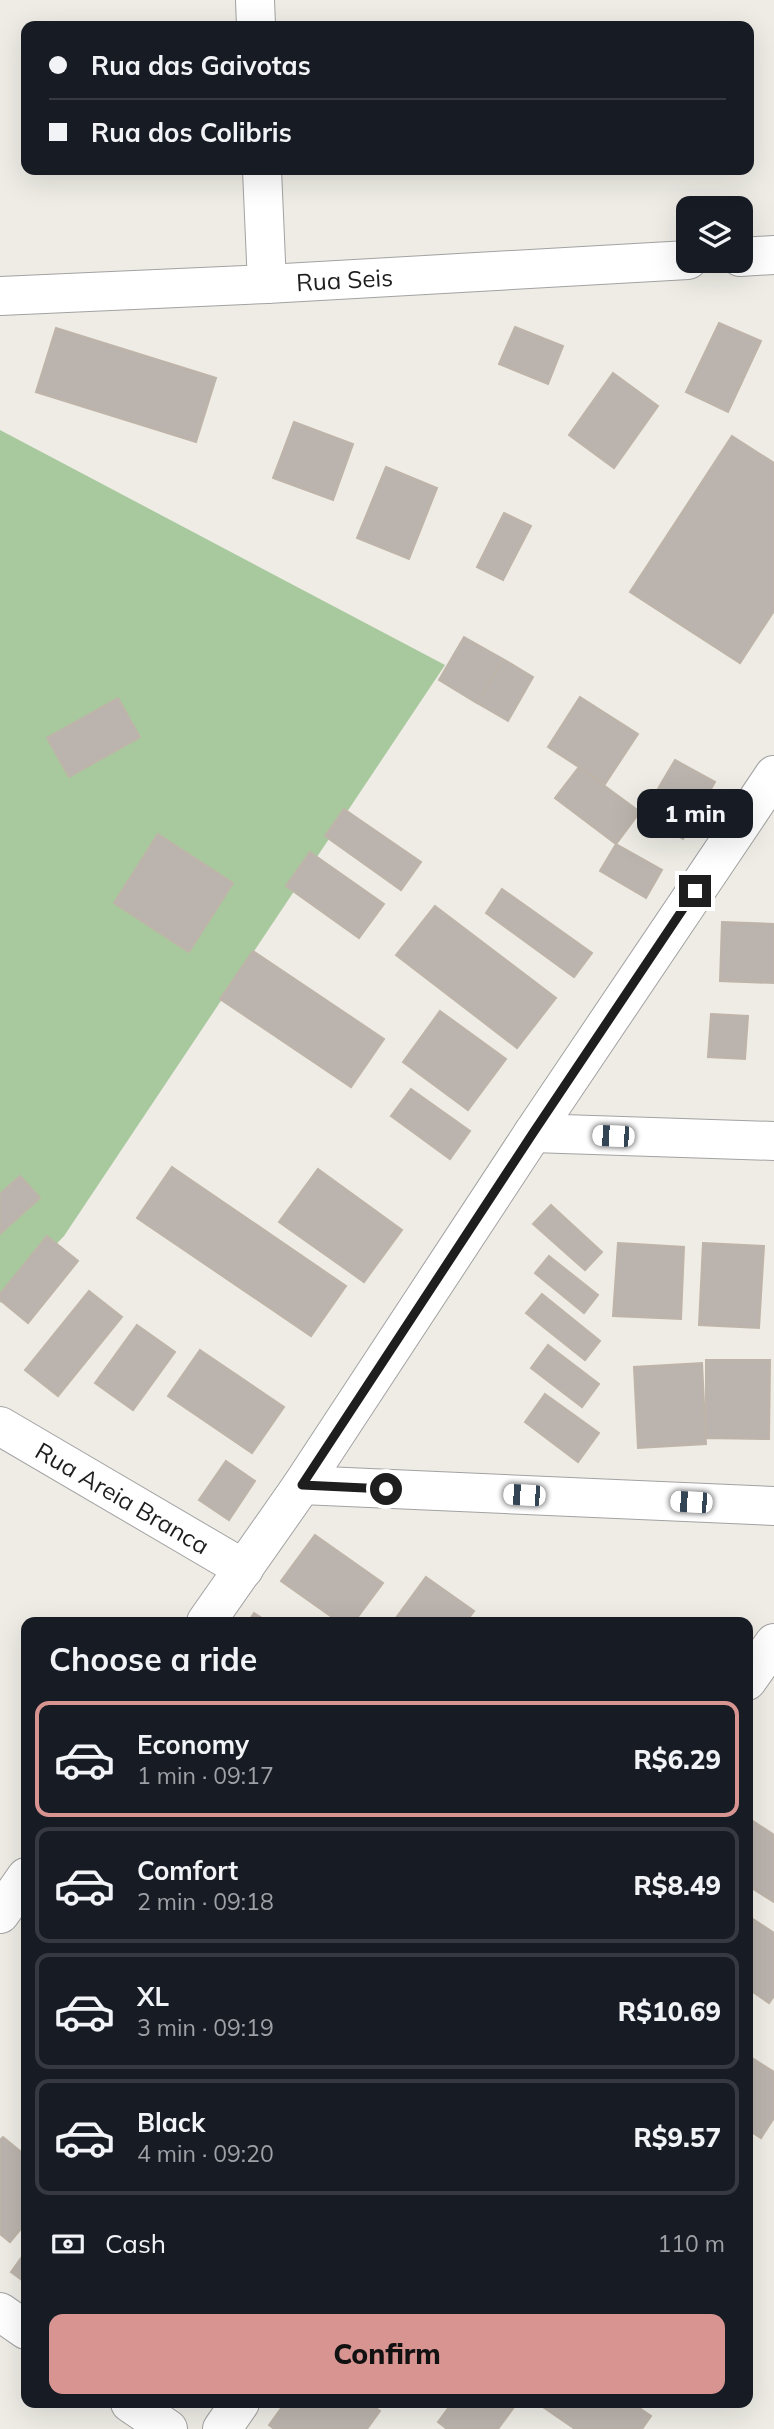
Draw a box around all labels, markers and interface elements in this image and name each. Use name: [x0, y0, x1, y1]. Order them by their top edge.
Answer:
text: Rua das Gaivotas: [91, 49, 311, 82]
text: Rua dos Colibris: [91, 116, 292, 149]
map controls: [676, 196, 753, 273]
button: layers: [676, 196, 753, 273]
street label: Rua Seis: [295, 262, 394, 297]
callout: 1 min: [637, 790, 753, 838]
text: 1 min: [664, 799, 726, 828]
route end: [679, 875, 711, 907]
car: [592, 1125, 635, 1147]
street label: Rua Areia Branca: [30, 1435, 215, 1560]
route start: [370, 1473, 402, 1505]
car: [503, 1483, 546, 1507]
car: [670, 1490, 713, 1514]
text: Choose a ride: [49, 1639, 257, 1679]
icon: car: [53, 1728, 116, 1791]
text: Economy: [137, 1728, 249, 1761]
text: R$6.29: [633, 1743, 721, 1776]
text: 1 min · 09:17: [137, 1761, 274, 1790]
icon: car: [53, 1854, 116, 1917]
text: Comfort: [137, 1854, 238, 1887]
text: R$8.49: [633, 1869, 721, 1902]
text: 2 min · 09:18: [137, 1887, 274, 1916]
icon: car: [53, 1980, 116, 2043]
text: XL: [137, 1980, 169, 2013]
text: R$10.69: [618, 1995, 721, 2028]
text: 3 min · 09:19: [137, 2013, 274, 2042]
icon: car: [53, 2106, 116, 2169]
text: Black: [137, 2106, 205, 2139]
text: R$9.57: [633, 2121, 721, 2154]
text: 4 min · 09:20: [137, 2139, 274, 2168]
icon: cash: [49, 2225, 87, 2263]
text: Cash: [105, 2227, 166, 2260]
text: 110 m: [657, 2229, 725, 2258]
button: Confirm: [49, 2314, 725, 2394]

